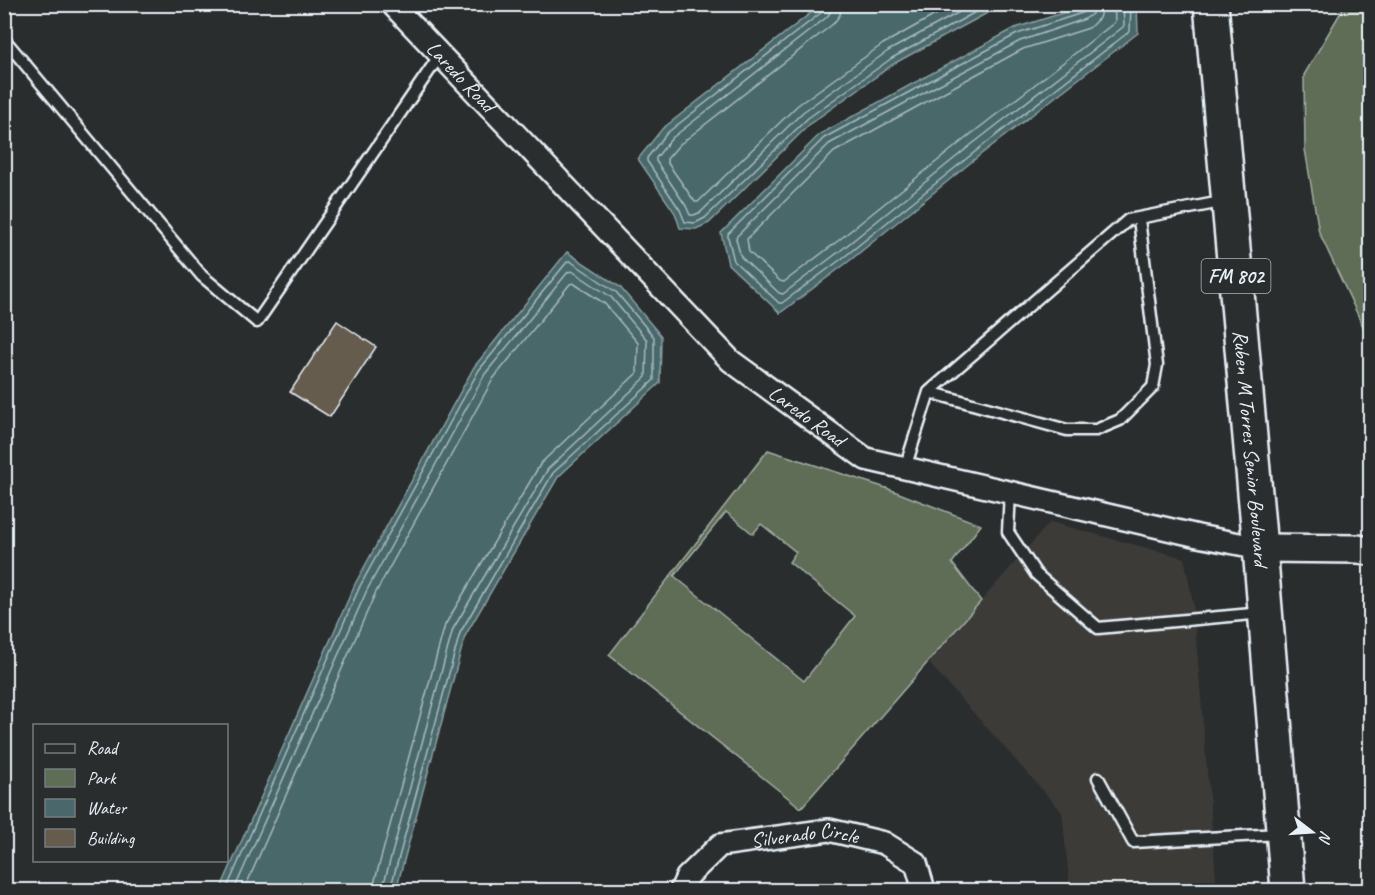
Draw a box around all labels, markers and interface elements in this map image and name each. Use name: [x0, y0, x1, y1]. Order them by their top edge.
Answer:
street label: Laredo Road: [421, 35, 503, 120]
road number: FM 802: [1202, 259, 1270, 293]
street label: Ruben M Torres Senior Boulevard: [1227, 329, 1275, 571]
street label: Laredo Road: [763, 380, 852, 454]
legend: [33, 724, 228, 862]
text: Road: [87, 737, 120, 759]
text: Park: [87, 767, 117, 789]
text: Water: [87, 797, 128, 819]
north arrow: [1282, 802, 1342, 862]
street label: Silverado Circle: [749, 817, 862, 854]
text: Building: [87, 827, 136, 849]
text: N: [1313, 828, 1336, 847]

